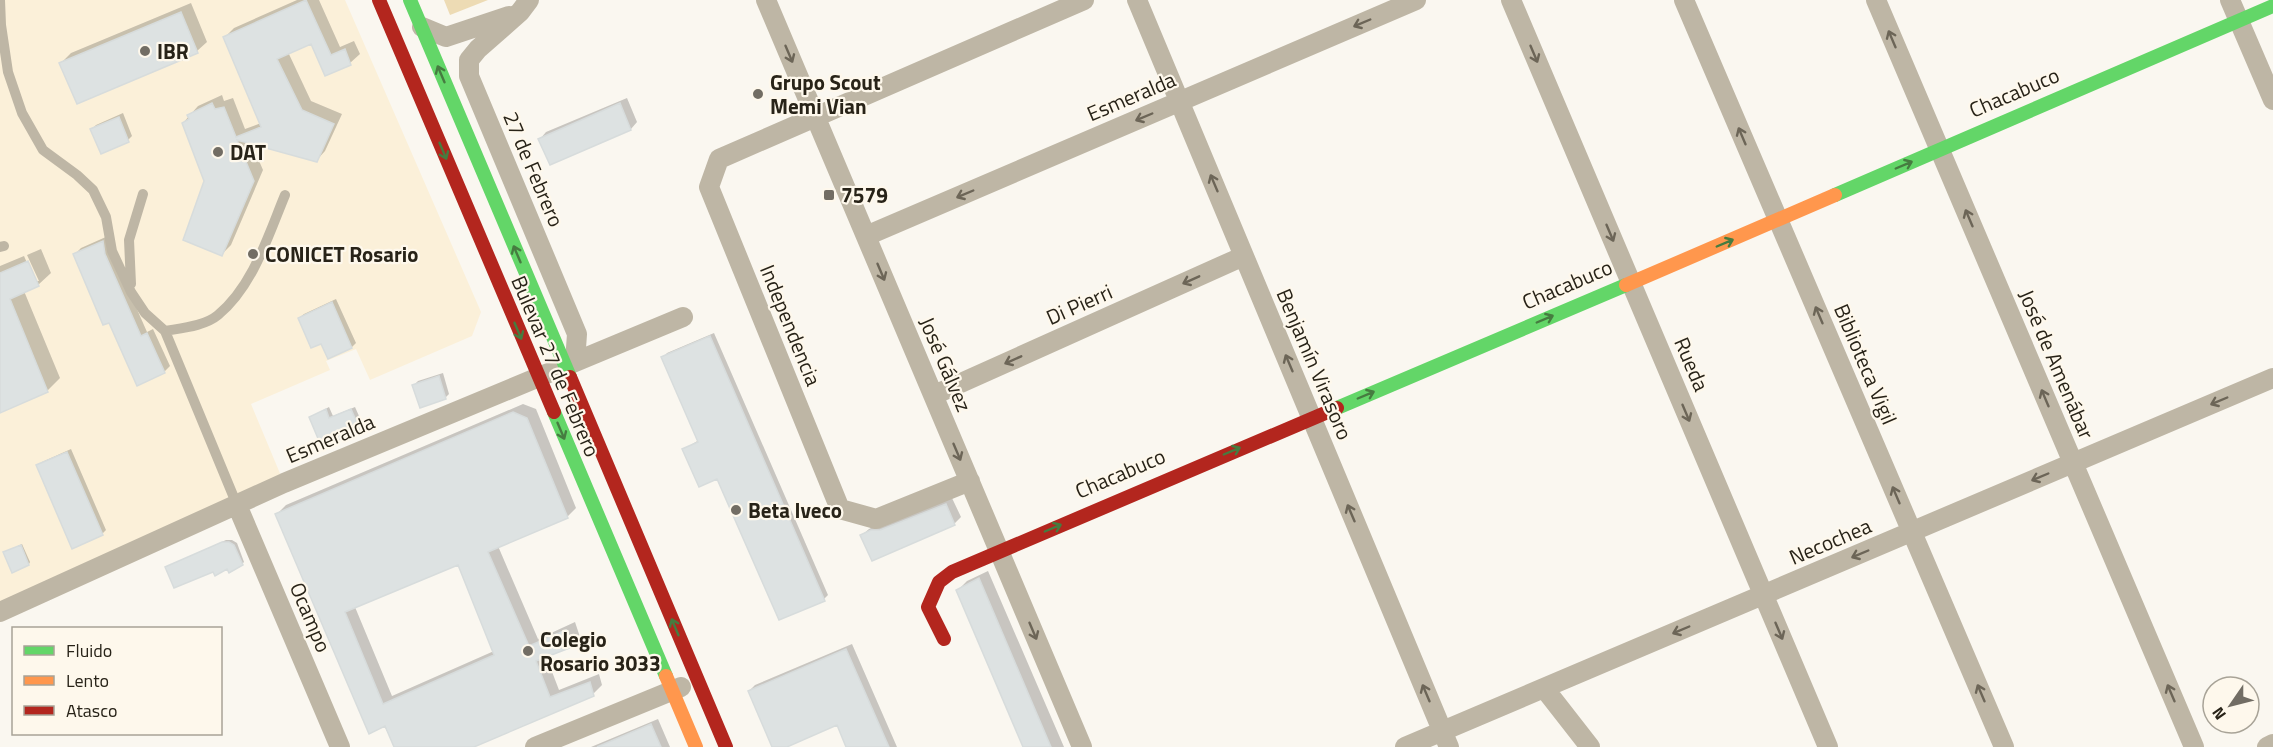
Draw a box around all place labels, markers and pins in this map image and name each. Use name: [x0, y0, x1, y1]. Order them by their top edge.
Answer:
place label: IBR: [157, 35, 189, 67]
marker: IBR: [138, 44, 152, 58]
place label: Grupo Scout Memi Vian: [770, 66, 881, 122]
marker: Grupo Scout Memi Vian: [751, 87, 765, 101]
place label: DAT: [230, 136, 266, 168]
marker: DAT: [211, 145, 225, 159]
place label: 7579: [841, 179, 888, 211]
marker: 7579: [822, 188, 836, 202]
place label: CONICET Rosario: [265, 238, 418, 270]
marker: CONICET Rosario: [246, 247, 260, 261]
place label: Beta Iveco: [748, 494, 842, 526]
marker: Beta Iveco: [729, 503, 743, 517]
place label: Colegio Rosario 3033: [540, 623, 661, 679]
marker: Colegio Rosario 3033: [521, 644, 535, 658]

